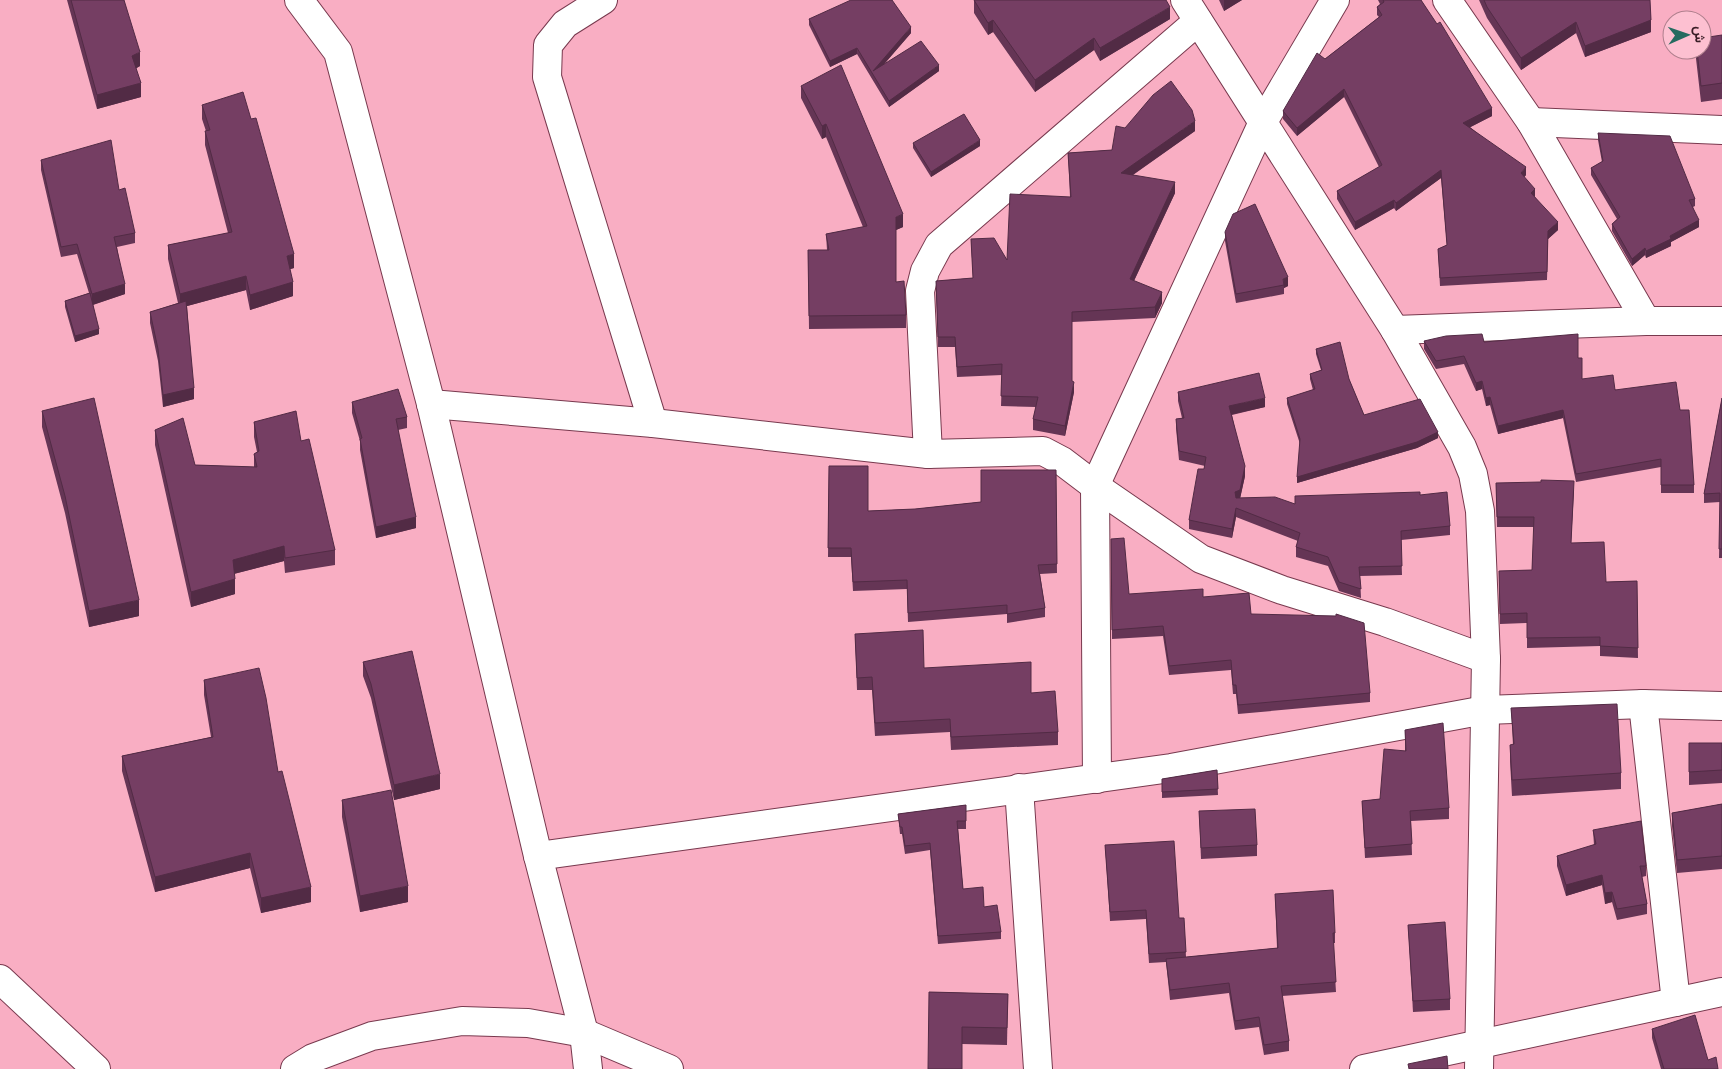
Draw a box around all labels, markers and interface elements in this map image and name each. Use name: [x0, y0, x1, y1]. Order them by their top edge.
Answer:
north arrow: [1662, 10, 1712, 60]
text: ش: [1691, 26, 1709, 43]

